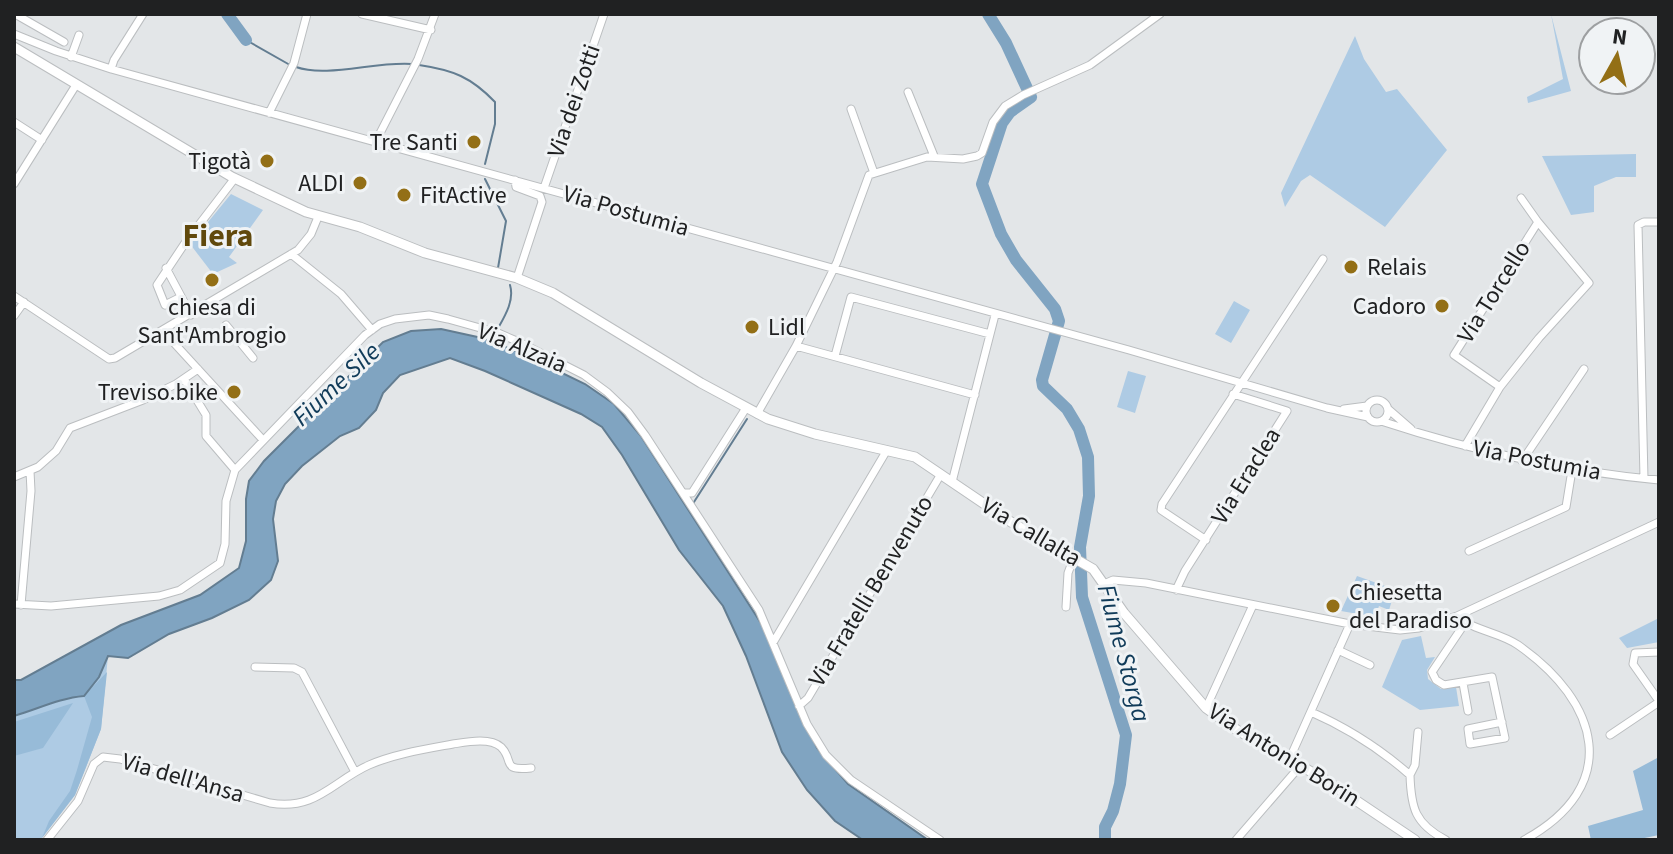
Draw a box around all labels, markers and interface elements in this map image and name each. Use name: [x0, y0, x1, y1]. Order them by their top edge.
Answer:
north arrow: [1577, 16, 1657, 96]
text: N: [1610, 20, 1629, 54]
street label: Via dei Zotti: [538, 40, 610, 162]
place label: Tre Santi: [369, 125, 458, 160]
marker: Tre Santi: [465, 133, 483, 151]
place label: Tigotà: [188, 144, 251, 179]
marker: Tigotà: [258, 152, 276, 170]
place label: ALDI: [298, 166, 344, 201]
marker: ALDI: [351, 174, 369, 192]
street label: Via Postumia: [559, 176, 693, 246]
place label: FitActive: [420, 178, 507, 213]
marker: FitActive: [395, 186, 413, 204]
district label: Fiera: [183, 213, 253, 259]
street label: Via Torcello: [1449, 234, 1539, 350]
place label: Relais: [1367, 250, 1427, 285]
marker: Relais: [1342, 258, 1360, 276]
marker: chiesa di Sant'Ambrogio: [203, 271, 221, 289]
place label: Cadoro: [1353, 289, 1426, 324]
place label: chiesa di Sant'Ambrogio: [137, 290, 287, 353]
marker: Cadoro: [1433, 297, 1451, 315]
place label: Lidl: [768, 310, 805, 345]
street label: Via Alzaia: [472, 314, 572, 382]
marker: Lidl: [743, 318, 761, 336]
water label: Fiume Sile: [284, 333, 388, 435]
place label: Treviso.bike: [98, 375, 218, 410]
marker: Treviso.bike: [225, 383, 243, 401]
street label: Via Eraclea: [1202, 421, 1290, 531]
street label: Via Postumia: [1470, 430, 1604, 490]
street label: Via Callalta: [974, 488, 1088, 576]
street label: Via Fratelli Benvenuto: [800, 489, 942, 693]
place label: Chiesetta del Paradiso: [1349, 575, 1472, 638]
water label: Fiume Storga: [1088, 580, 1160, 726]
marker: Chiesetta del Paradiso: [1324, 597, 1342, 615]
street label: Via Antonio Borin: [1201, 694, 1367, 816]
street label: Via dell'Ansa: [118, 744, 248, 812]

